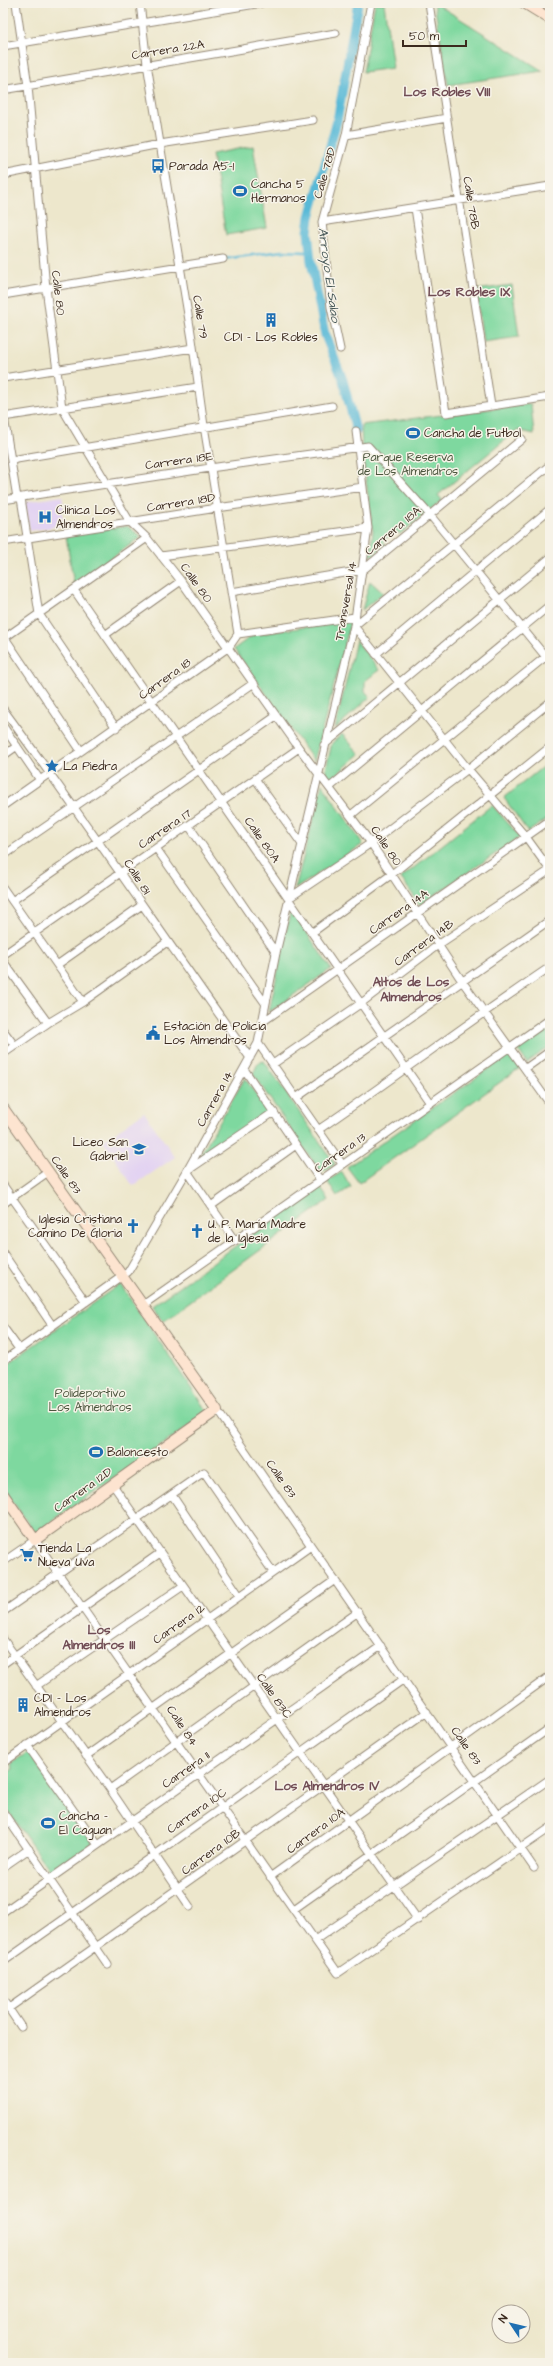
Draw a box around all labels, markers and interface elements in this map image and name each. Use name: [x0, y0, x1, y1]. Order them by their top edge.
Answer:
scale bar: [403, 22, 466, 48]
text: 50 m: [409, 28, 440, 45]
street label: Carrera 22A: [130, 36, 206, 64]
district label: Los Robles VIII: [404, 83, 490, 101]
street label: Calle 78D: [310, 145, 340, 201]
bus stop icon: Parada A5-1: [150, 158, 166, 174]
place label: Parada A5-1: [169, 158, 234, 175]
street label: Calle 78B: [458, 175, 484, 231]
place label: Cancha 5 Hermanos: [251, 176, 306, 207]
sports icon: Cancha 5 Hermanos: [232, 183, 248, 199]
water label: Arroyo El Salao: [312, 226, 345, 325]
street label: Calle 80: [47, 270, 69, 317]
district label: Los Robles IX: [428, 283, 510, 301]
street label: Calle 79: [188, 294, 212, 340]
building icon: CDI - Los Robles: [263, 312, 279, 328]
place label: CDI - Los Robles: [224, 329, 318, 346]
sports icon: Cancha de Futbol: [405, 425, 421, 441]
place label: Cancha de Futbol: [424, 425, 521, 442]
street label: Carrera 18E: [144, 448, 214, 474]
park label: Parque Reserva de Los Almendros: [358, 449, 458, 480]
street label: Carrera 18D: [146, 489, 217, 517]
place label: Clínica Los Almendros: [56, 502, 116, 533]
street label: Carrera 18A: [361, 502, 425, 560]
hospital icon: Clínica Los Almendros: [37, 509, 53, 525]
street label: Calle 80: [176, 560, 216, 607]
street label: Transversal 14: [331, 560, 361, 642]
street label: Carrera 18: [135, 654, 195, 704]
place icon: La Piedra: [44, 758, 60, 774]
place label: La Piedra: [63, 758, 117, 775]
street label: Carrera 17: [135, 805, 195, 853]
street label: Calle 80A: [240, 814, 284, 867]
street label: Calle 80: [366, 823, 406, 870]
street label: Calle 81: [119, 856, 155, 898]
street label: Carrera 14A: [366, 885, 432, 939]
street label: Carrera 14B: [391, 915, 458, 970]
district label: Altos de Los Almendros: [373, 973, 450, 1006]
place label: Estación de Policia Los Almendros: [164, 1018, 266, 1049]
public building icon: Estación de Policia Los Almendros: [145, 1025, 161, 1041]
street label: Carrera 14: [193, 1068, 237, 1130]
street label: Carrera 13: [311, 1129, 369, 1177]
place label: Liceo San Gabriel: [72, 1134, 128, 1165]
school or university icon: Liceo San Gabriel: [131, 1141, 147, 1157]
street label: Calle 83: [47, 1152, 85, 1198]
place label: Iglesia Cristiana Camino De Gloria: [28, 1211, 122, 1242]
place label: U. P. María Madre de la Iglesia: [208, 1216, 307, 1248]
church icon: Iglesia Cristiana Camino De Gloria: [125, 1218, 141, 1234]
church icon: U. P. María Madre de la Iglesia: [189, 1223, 205, 1239]
park label: Polideportivo Los Almendros: [49, 1385, 131, 1416]
sports icon: Baloncesto: [88, 1444, 104, 1460]
place label: Baloncesto: [107, 1444, 168, 1461]
street label: Calle 83: [262, 1456, 300, 1502]
street label: Carrera 12D: [50, 1463, 116, 1516]
place label: Tienda La Nueva Uva: [38, 1540, 94, 1571]
supermarket icon: Tienda La Nueva Uva: [19, 1547, 35, 1563]
street label: Carrera 12: [149, 1600, 209, 1648]
district label: Los Almendros III: [63, 1621, 135, 1654]
street label: Calle 83C: [252, 1670, 296, 1723]
place label: CDI - Los Almendros: [34, 1690, 91, 1721]
building icon: CDI - Los Almendros: [15, 1697, 31, 1713]
street label: Calle 84: [162, 1702, 202, 1750]
street label: Calle 83: [447, 1723, 485, 1769]
street label: Carrera 11: [159, 1747, 214, 1793]
district label: Los Almendros IV: [274, 1777, 380, 1795]
street label: Carrera 10C: [164, 1784, 231, 1838]
street label: Carrera 10A: [283, 1804, 349, 1858]
place label: Cancha - El Caguan: [59, 1808, 112, 1840]
sports icon: Cancha - El Caguan: [40, 1815, 56, 1831]
street label: Carrera 10B: [178, 1824, 244, 1879]
north arrow: [491, 2304, 531, 2344]
text: N: [495, 2311, 511, 2326]

